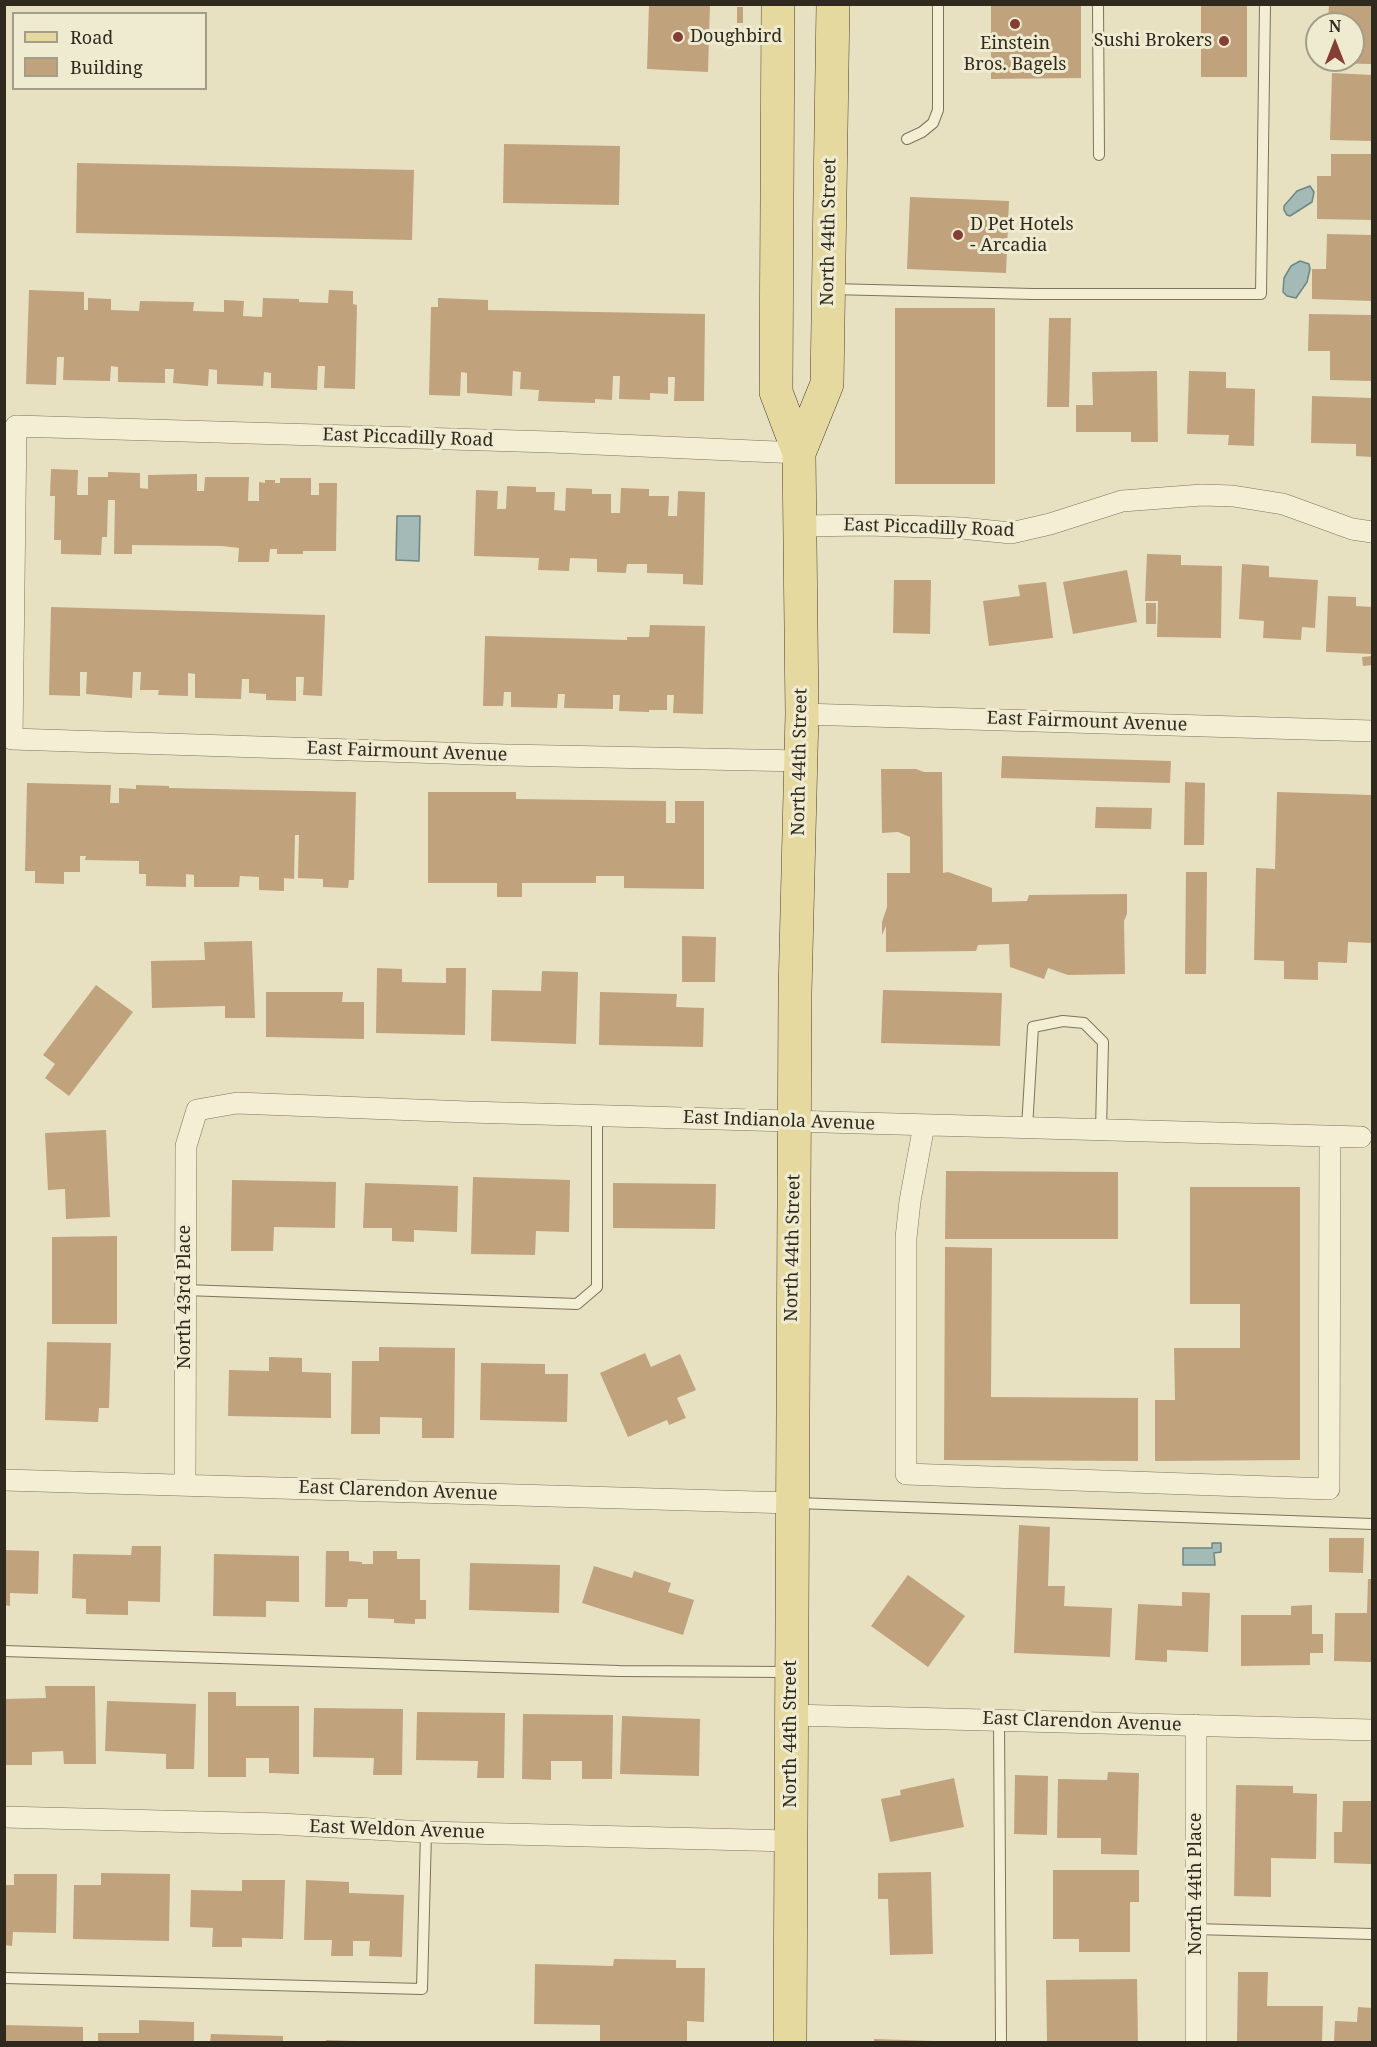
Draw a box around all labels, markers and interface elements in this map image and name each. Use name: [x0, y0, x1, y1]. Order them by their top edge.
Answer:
legend: [12, 12, 207, 90]
north arrow: [1305, 12, 1365, 72]
text: N: [1329, 15, 1341, 37]
marker: Einstein Bros. Bagels: [1008, 17, 1022, 31]
text: Road: [70, 25, 113, 49]
place label: Doughbird: [690, 26, 782, 48]
marker: Doughbird: [671, 30, 685, 44]
place label: Sushi Brokers: [1094, 30, 1212, 52]
place label: Einstein Bros. Bagels: [964, 33, 1066, 76]
marker: Sushi Brokers: [1217, 34, 1231, 48]
text: Building: [70, 55, 143, 79]
street label: North 44th Street: [817, 158, 841, 306]
place label: D Pet Hotels - Arcadia: [970, 214, 1074, 256]
marker: D Pet Hotels - Arcadia: [951, 228, 965, 242]
street label: East Piccadilly Road: [322, 424, 494, 452]
street label: East Piccadilly Road: [843, 514, 1015, 542]
street label: North 44th Street: [788, 688, 812, 836]
street label: East Fairmount Avenue: [986, 708, 1188, 736]
street label: East Fairmount Avenue: [306, 738, 508, 766]
street label: East Indianola Avenue: [682, 1107, 876, 1135]
street label: North 44th Street: [781, 1174, 805, 1322]
street label: North 43rd Place: [174, 1225, 196, 1369]
street label: East Clarendon Avenue: [298, 1477, 498, 1505]
street label: North 44th Street: [780, 1660, 802, 1808]
street label: East Clarendon Avenue: [982, 1708, 1182, 1736]
street label: North 44th Place: [1185, 1813, 1207, 1955]
street label: East Weldon Avenue: [309, 1816, 485, 1844]

